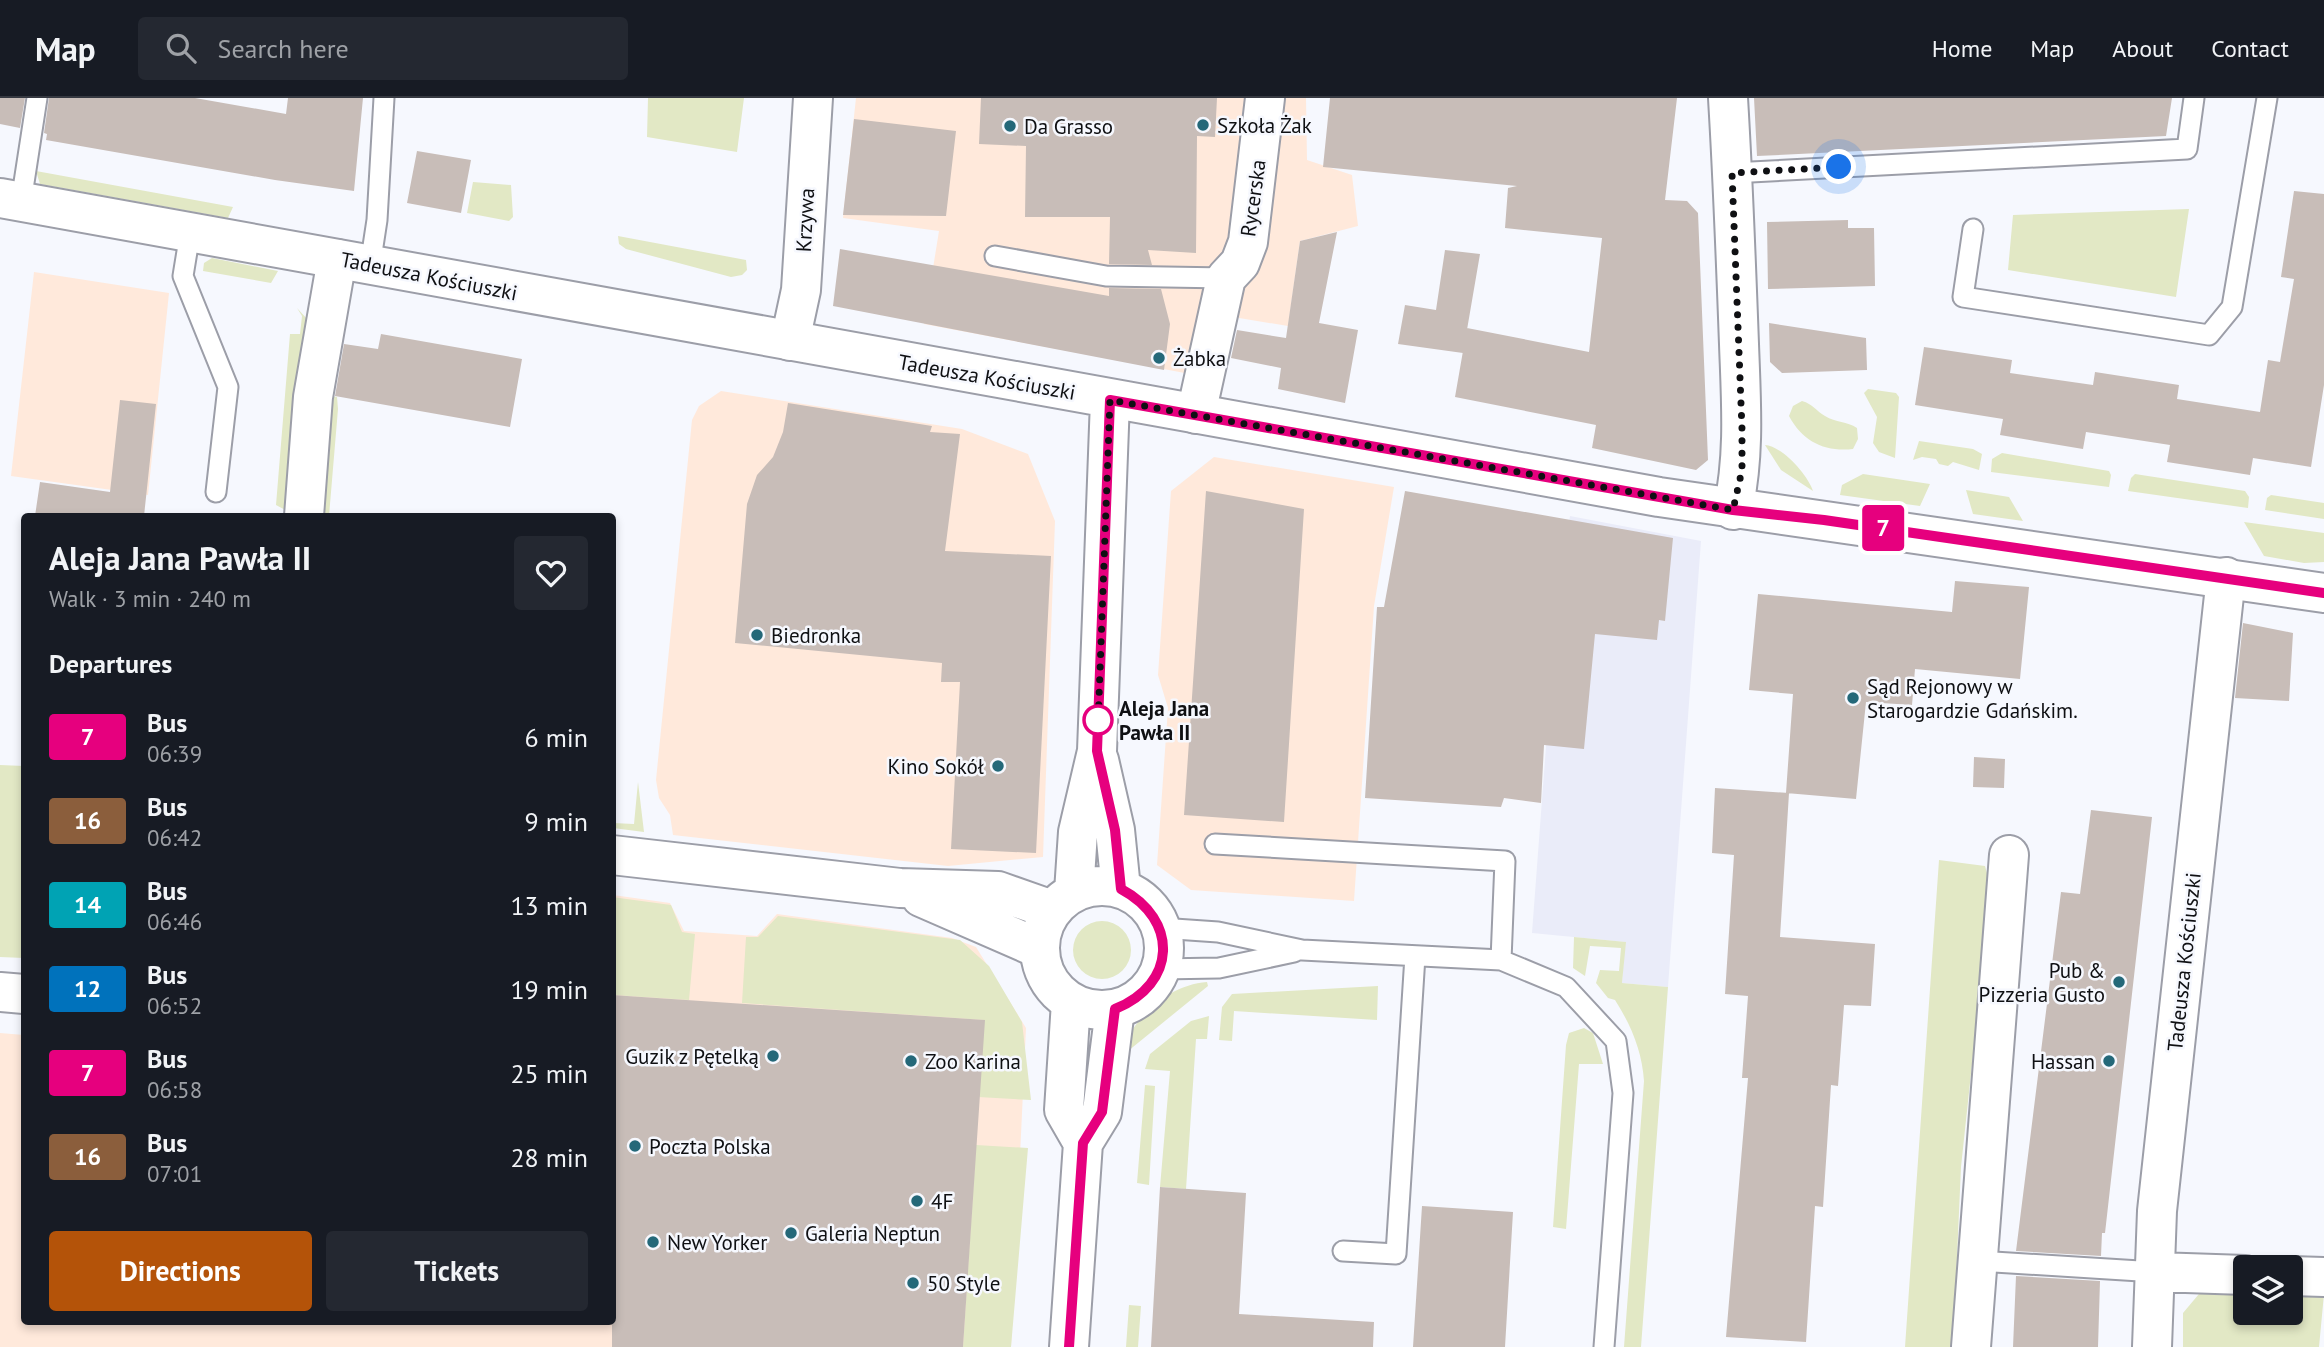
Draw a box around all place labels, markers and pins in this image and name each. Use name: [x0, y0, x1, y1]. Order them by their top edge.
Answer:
place label: Szkoła Żak: [1217, 112, 1312, 139]
place label: Da Grasso: [1024, 113, 1113, 140]
marker: Szkoła Żak: [1195, 117, 1211, 133]
marker: Da Grasso: [1002, 118, 1018, 134]
place label: Żabka: [1173, 345, 1226, 372]
marker: Żabka: [1151, 350, 1167, 366]
place label: Biedronka: [771, 622, 861, 649]
marker: Biedronka: [749, 627, 765, 643]
place label: Sąd Rejonowy w Starogardzie Gdańskim.: [1867, 673, 2078, 724]
marker: Sąd Rejonowy w Starogardzie Gdańskim.: [1845, 690, 1861, 706]
place label: Aleja Jana Pawła II: [1119, 695, 1209, 746]
marker: Aleja Jana Pawła II: [1083, 705, 1113, 735]
place label: Kino Sokół: [888, 753, 984, 780]
marker: Kino Sokół: [990, 758, 1006, 774]
place label: Pub & Pizzeria Gusto: [1979, 957, 2105, 1008]
marker: Pub & Pizzeria Gusto: [2111, 974, 2127, 990]
place label: Guzik z Pętelką: [625, 1043, 759, 1070]
marker: Guzik z Pętelką: [765, 1048, 781, 1064]
place label: Zoo Karina: [925, 1048, 1021, 1075]
place label: Hassan: [2031, 1048, 2095, 1075]
marker: Zoo Karina: [903, 1053, 919, 1069]
marker: Hassan: [2101, 1053, 2117, 1069]
place label: Poczta Polska: [649, 1133, 771, 1160]
marker: Poczta Polska: [627, 1138, 643, 1154]
place label: 4F: [931, 1188, 953, 1215]
marker: 4F: [909, 1193, 925, 1209]
place label: Galeria Neptun: [805, 1220, 940, 1247]
marker: Galeria Neptun: [783, 1225, 799, 1241]
place label: New Yorker: [667, 1229, 767, 1256]
marker: New Yorker: [645, 1234, 661, 1250]
place label: 50 Style: [927, 1270, 1000, 1297]
marker: 50 Style: [905, 1275, 921, 1291]

